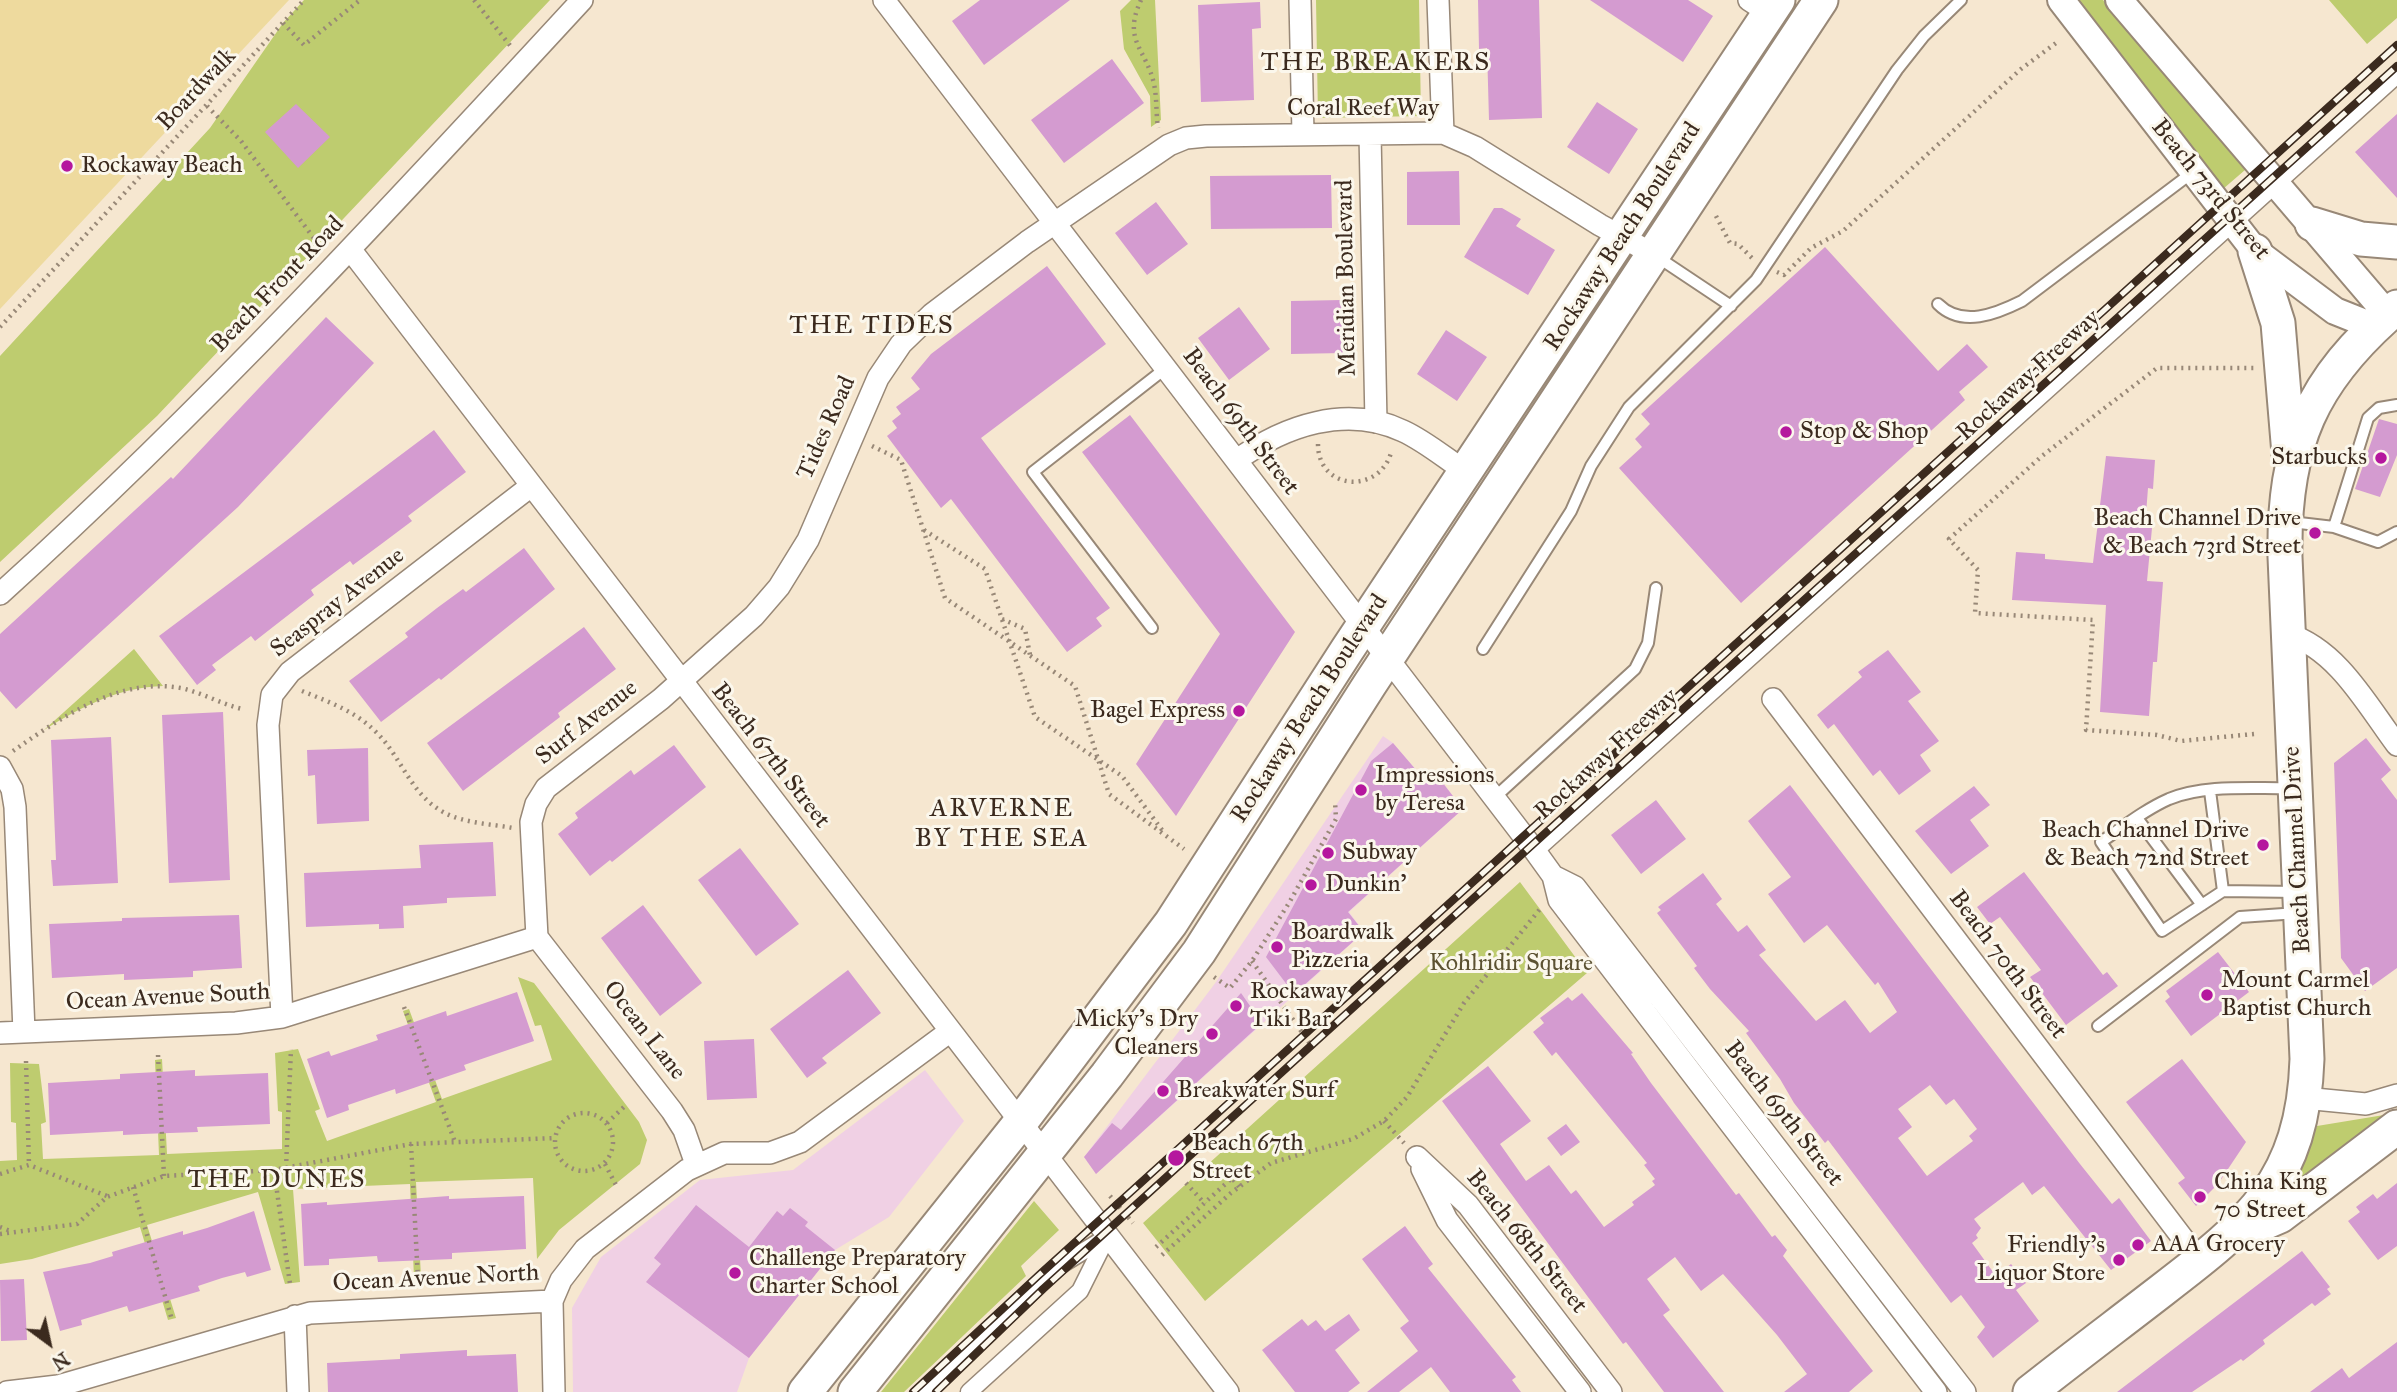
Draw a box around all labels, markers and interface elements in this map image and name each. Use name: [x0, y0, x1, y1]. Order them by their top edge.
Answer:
street label: Boardwalk: [151, 43, 243, 137]
district label: THE BREAKERS: [1262, 48, 1490, 80]
street label: Coral Reef Way: [1287, 95, 1439, 123]
street label: Beach 73rd Street: [2144, 114, 2276, 266]
street label: Rockaway Beach Boulevard: [1538, 117, 1708, 357]
place label: Rockaway Beach: [81, 152, 243, 180]
marker: Rockaway Beach: [59, 158, 75, 174]
street label: Meridian Boulevard: [1331, 179, 1363, 377]
street label: Beach Front Road: [206, 211, 350, 359]
street label: Rockaway Freeway: [1951, 304, 2107, 448]
district label: THE TIDES: [790, 311, 954, 343]
street label: Beach 69th Street: [1175, 343, 1305, 501]
street label: Tides Road: [791, 372, 863, 484]
place label: Stop & Shop: [1800, 418, 1929, 446]
marker: Stop & Shop: [1778, 424, 1794, 440]
place label: Starbucks: [2271, 444, 2367, 472]
marker: Starbucks: [2373, 450, 2389, 466]
place label: Beach Channel Drive & Beach 73rd Street: [2093, 505, 2301, 561]
marker: Beach Channel Drive & Beach 73rd Street: [2307, 525, 2323, 541]
street label: Seaspray Avenue: [265, 542, 411, 664]
street label: Rockaway Beach Boulevard: [1225, 589, 1395, 829]
street label: Surf Avenue: [530, 674, 644, 772]
street label: Beach 67th Street: [704, 678, 836, 834]
street label: Rockaway Freeway: [1529, 683, 1685, 827]
place label: Bagel Express: [1090, 697, 1225, 725]
marker: Bagel Express: [1231, 703, 1247, 719]
street label: Beach Channel Drive: [2278, 746, 2318, 954]
place label: Impressions by Teresa: [1375, 762, 1494, 818]
marker: Impressions by Teresa: [1353, 782, 1369, 798]
district label: ARVERNE BY THE SEA: [916, 794, 1088, 856]
place label: Beach Channel Drive & Beach 72nd Street: [2041, 817, 2249, 873]
marker: Beach Channel Drive & Beach 72nd Street: [2255, 837, 2271, 853]
place label: Subway: [1342, 839, 1417, 867]
marker: Subway: [1320, 845, 1336, 861]
place label: Dunkin': [1325, 871, 1406, 899]
marker: Dunkin': [1303, 877, 1319, 893]
street label: Beach 70th Street: [1942, 885, 2072, 1045]
place label: Boardwalk Pizzeria: [1291, 919, 1394, 975]
marker: Boardwalk Pizzeria: [1269, 939, 1285, 955]
park label: Kohlridir Square: [1429, 950, 1593, 978]
place label: Mount Carmel Baptist Church: [2221, 967, 2371, 1023]
street label: Ocean Lane: [596, 976, 692, 1086]
street label: Ocean Avenue South: [65, 978, 271, 1018]
place label: Rockaway Tiki Bar: [1250, 978, 1347, 1034]
marker: Mount Carmel Baptist Church: [2199, 987, 2215, 1003]
marker: Rockaway Tiki Bar: [1228, 998, 1244, 1014]
place label: Micky's Dry Cleaners: [1075, 1006, 1198, 1062]
marker: Micky's Dry Cleaners: [1204, 1026, 1220, 1042]
street label: Beach 69th Street: [1717, 1036, 1849, 1192]
place label: Breakwater Surf: [1177, 1077, 1335, 1105]
marker: Breakwater Surf: [1155, 1083, 1171, 1099]
place label: Beach 67th Street: [1192, 1130, 1304, 1186]
marker: Beach 67th Street: [1166, 1148, 1186, 1168]
street label: Beach 68th Street: [1459, 1164, 1593, 1320]
district label: THE DUNES: [189, 1165, 365, 1197]
place label: China King 70 Street: [2214, 1169, 2326, 1225]
marker: China King 70 Street: [2192, 1189, 2208, 1205]
place label: AAA Grocery: [2152, 1231, 2285, 1259]
place label: Friendly's Liquor Store: [1977, 1232, 2105, 1288]
marker: AAA Grocery: [2130, 1237, 2146, 1253]
place label: Challenge Preparatory Charter School: [749, 1245, 966, 1301]
marker: Friendly's Liquor Store: [2111, 1252, 2127, 1268]
street label: Ocean Avenue North: [332, 1259, 540, 1299]
marker: Challenge Preparatory Charter School: [727, 1265, 743, 1281]
north arrow: [14, 1308, 84, 1378]
text: N: [48, 1347, 74, 1375]

